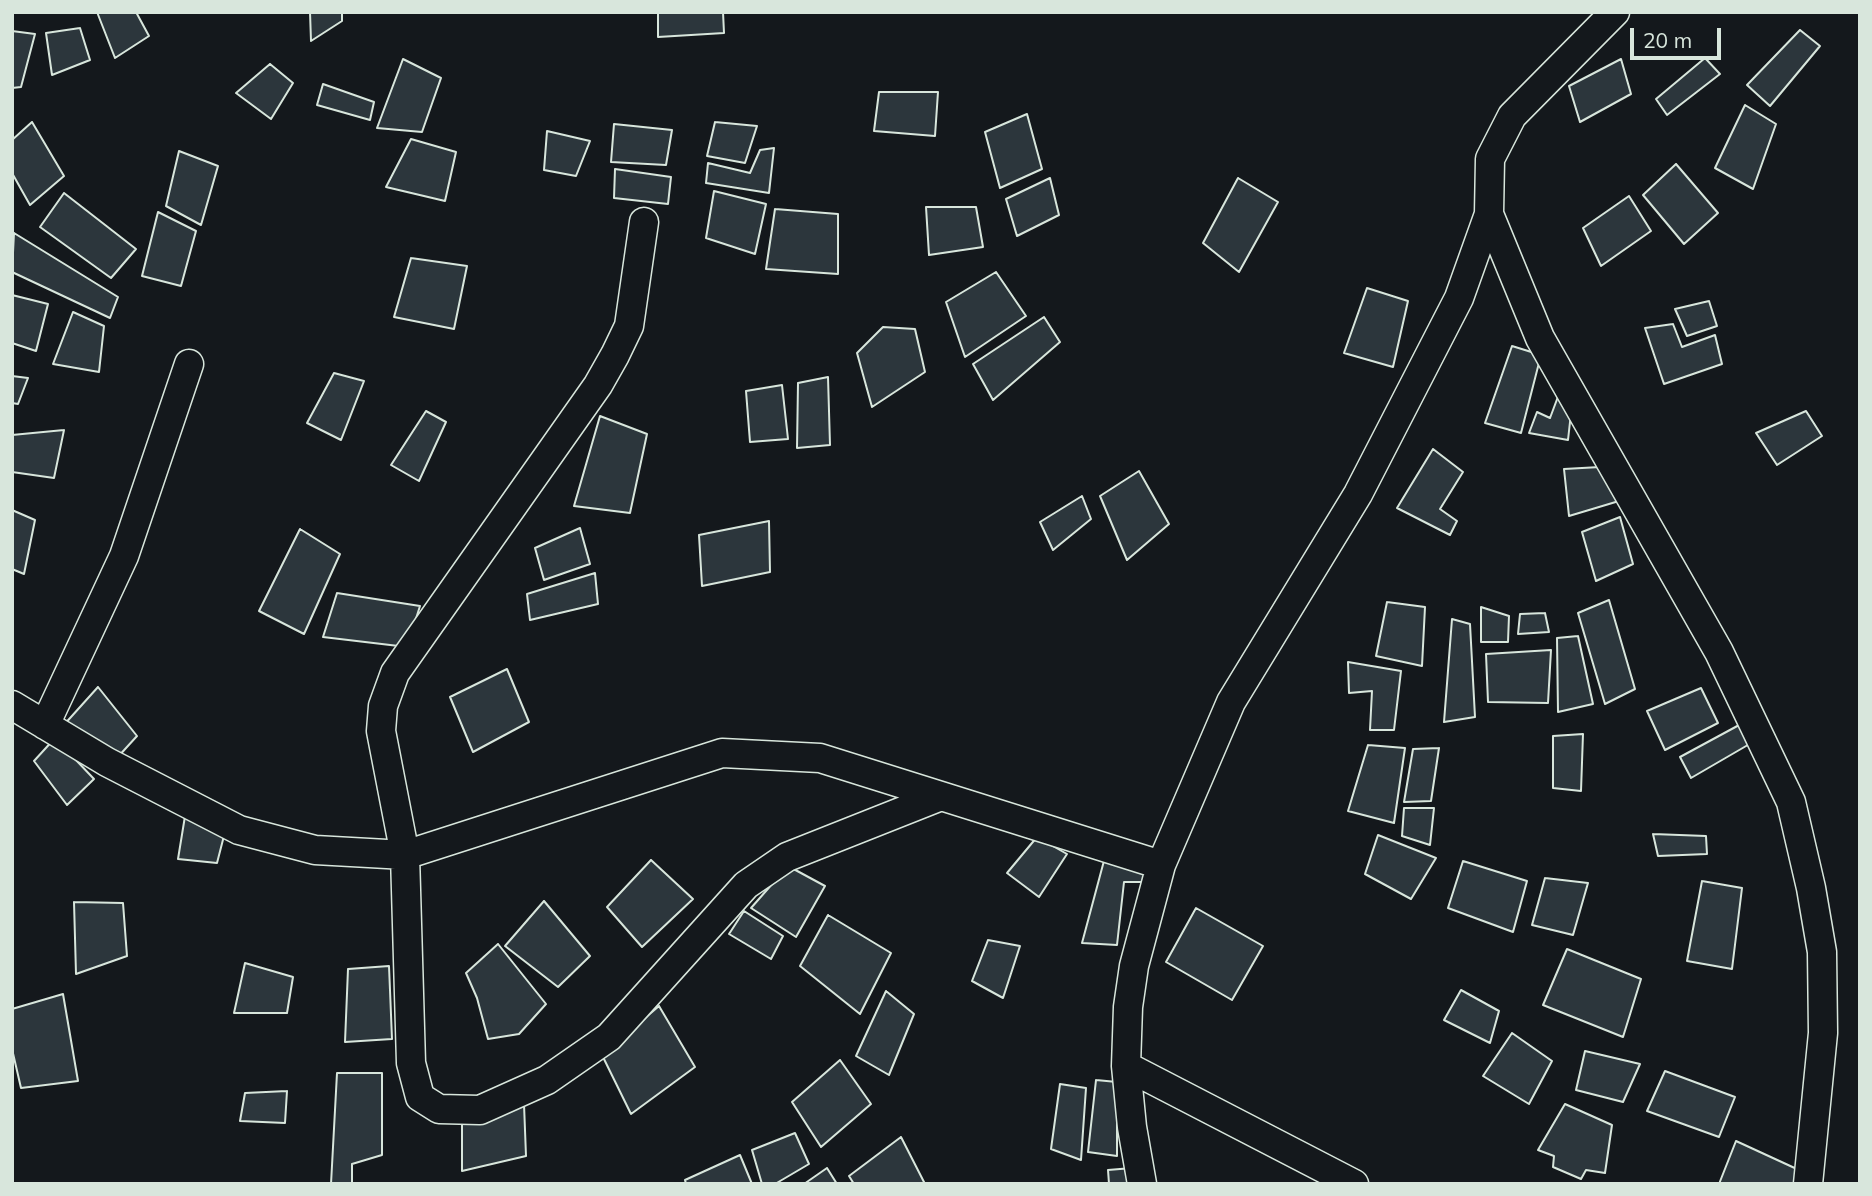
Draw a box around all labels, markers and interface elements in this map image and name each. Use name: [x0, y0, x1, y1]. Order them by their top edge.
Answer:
scale bar: [1634, 14, 1725, 58]
text: 20 m: [1643, 27, 1692, 53]

